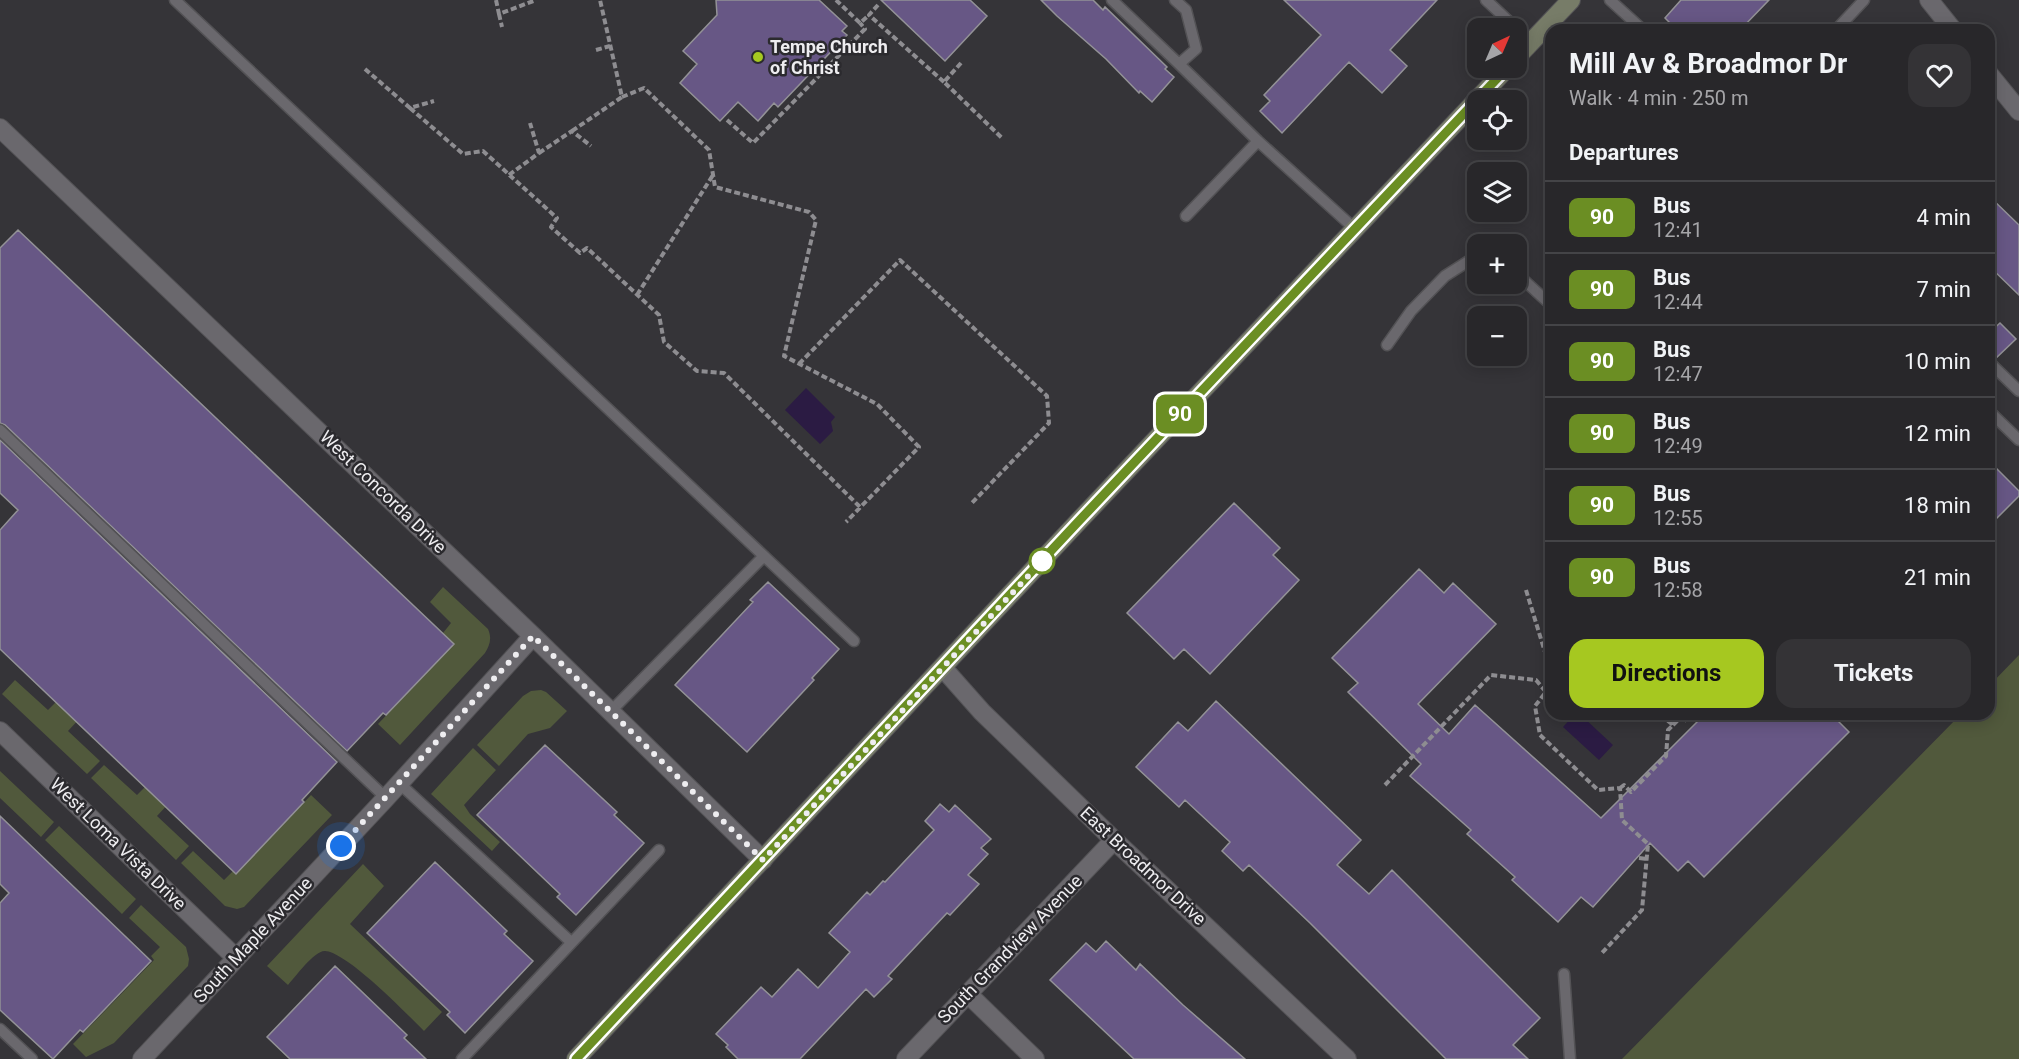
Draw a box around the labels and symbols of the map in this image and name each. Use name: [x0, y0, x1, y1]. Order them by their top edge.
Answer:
north arrow: [1467, 18, 1527, 78]
place label: Tempe Church of Christ: [770, 36, 888, 78]
marker: Tempe Church of Christ: [751, 50, 765, 64]
line badge: 90: [1153, 394, 1207, 434]
street label: West Concorda Drive: [316, 426, 451, 557]
unlabelled marker: [1029, 548, 1055, 574]
street label: West Loma Vista Drive: [46, 773, 191, 914]
street label: East Broadmor Drive: [1076, 802, 1211, 929]
your location: [326, 831, 356, 861]
street label: South Grandview Avenue: [933, 870, 1086, 1027]
street label: South Maple Avenue: [189, 873, 316, 1007]

